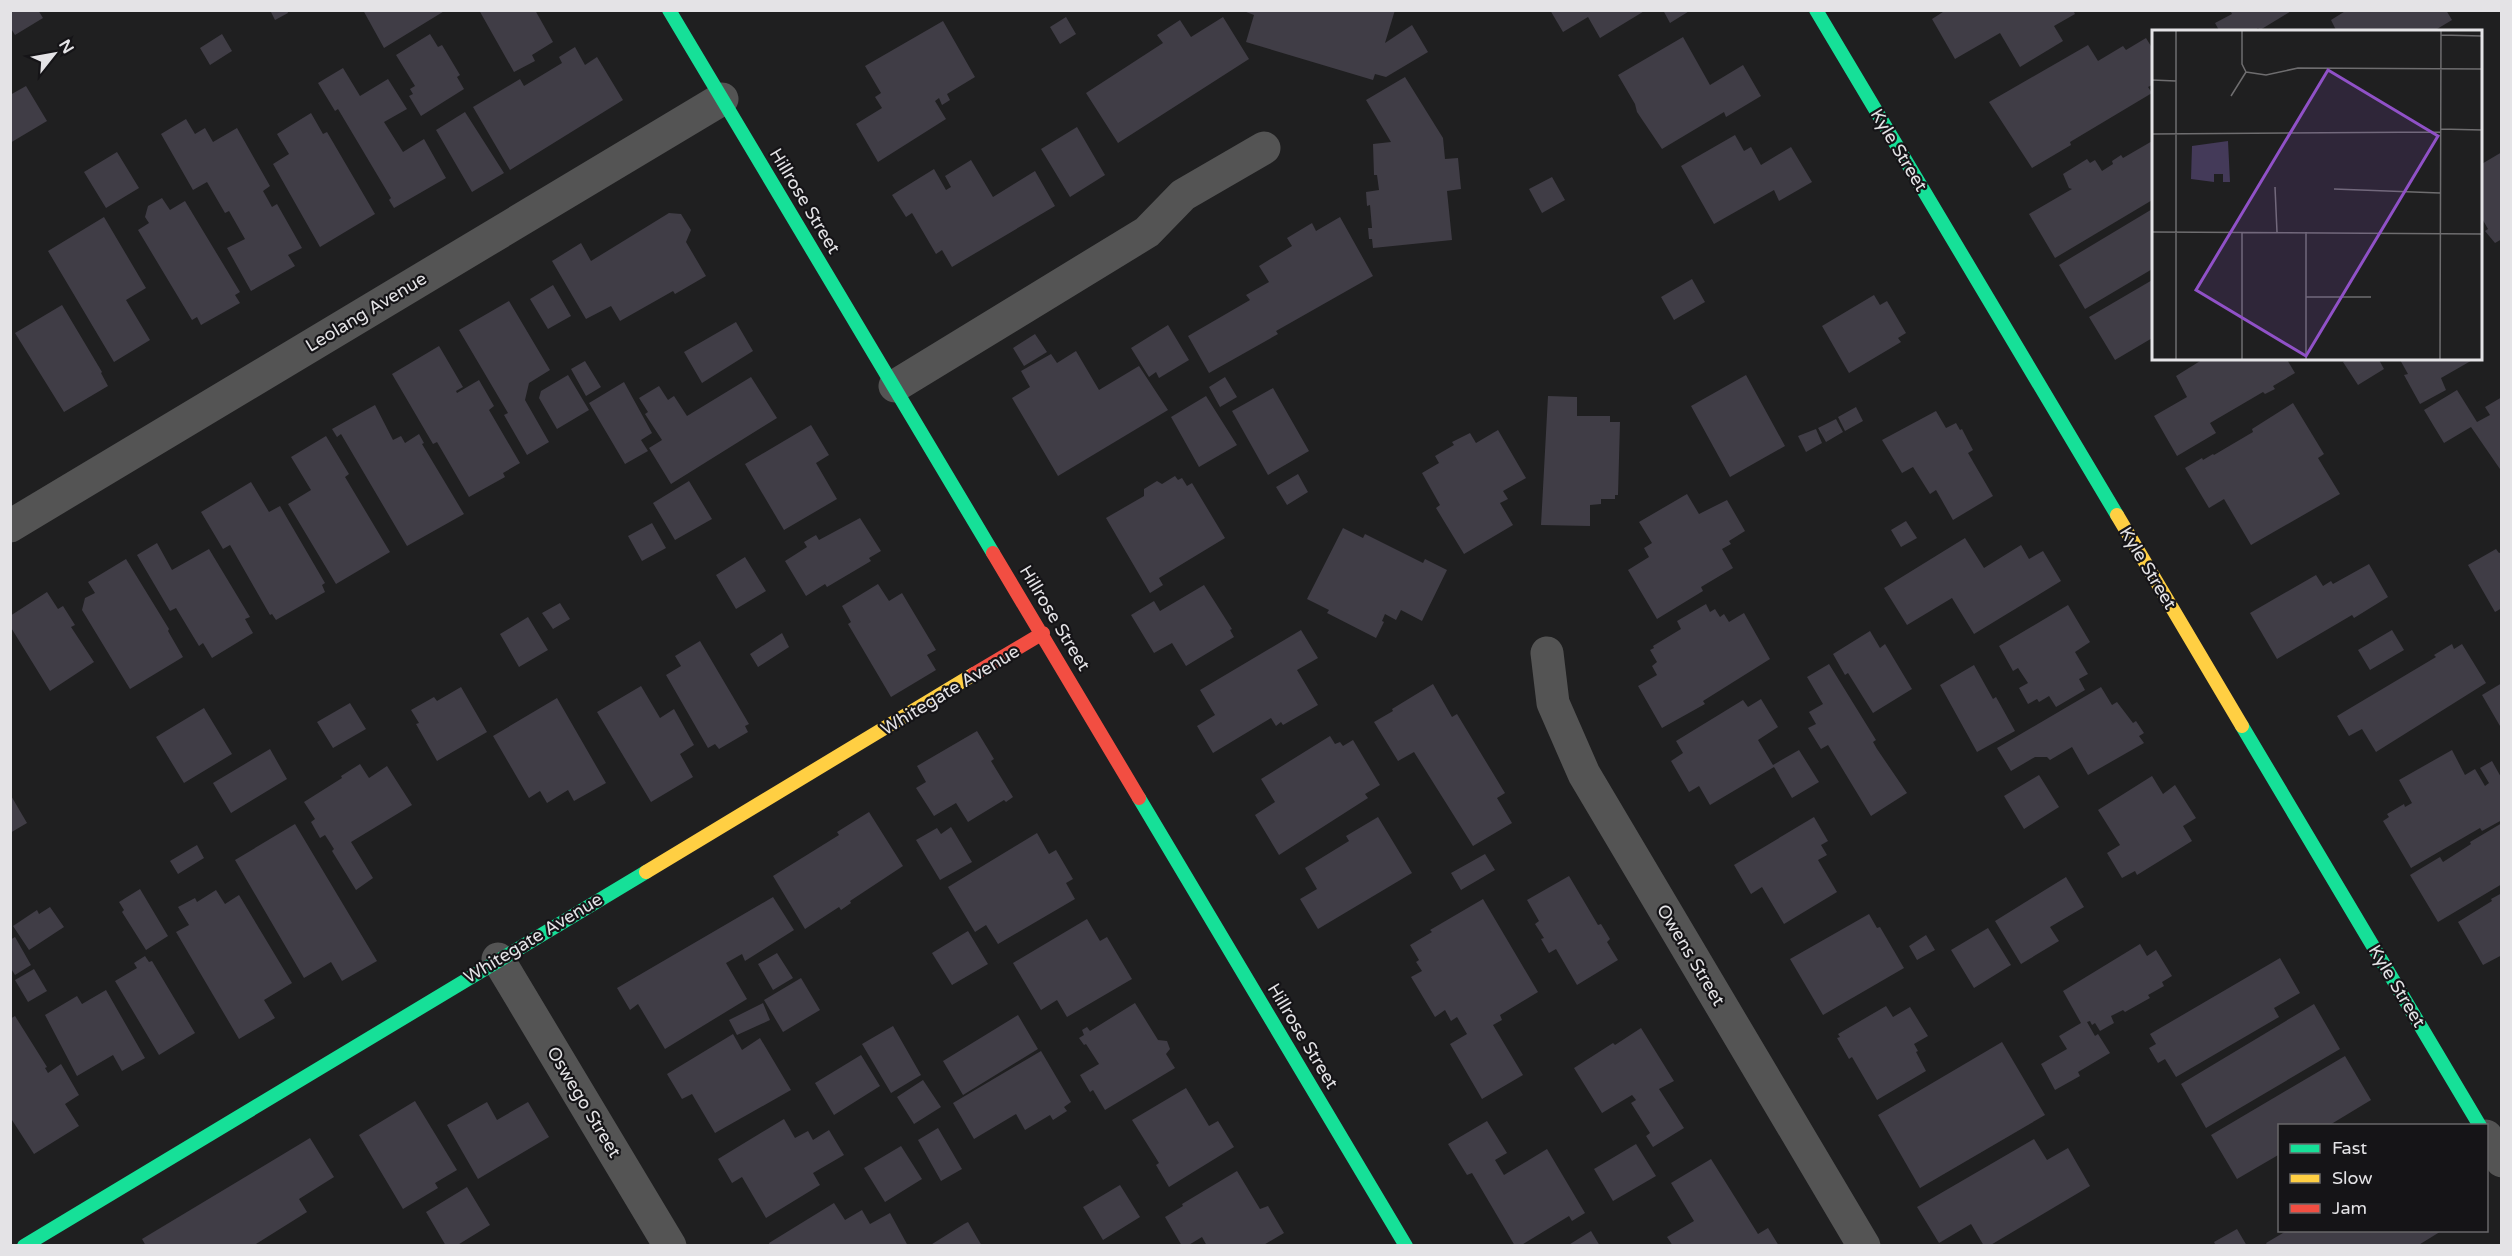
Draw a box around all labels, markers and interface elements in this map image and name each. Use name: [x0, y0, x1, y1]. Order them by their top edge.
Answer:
north arrow: [24, 24, 84, 84]
inset map: [2152, 30, 2482, 360]
text: N: [54, 36, 78, 57]
street label: Kyle Street: [1866, 105, 1932, 195]
street label: Hillrose Street: [765, 144, 845, 258]
street label: Leolang Avenue: [301, 267, 431, 357]
street label: Kyle Street: [2115, 523, 2181, 613]
street label: Hillrose Street: [1015, 561, 1095, 675]
street label: Whitegate Avenue: [877, 640, 1023, 740]
street label: Whitegate Avenue: [460, 888, 606, 988]
street label: Owens Street: [1652, 900, 1730, 1010]
street label: Kyle Street: [2364, 941, 2430, 1031]
street label: Hillrose Street: [1263, 979, 1343, 1093]
street label: Oswego Street: [542, 1042, 626, 1162]
legend: [2278, 1124, 2488, 1232]
text: Fast: [2332, 1137, 2367, 1159]
text: Slow: [2332, 1167, 2373, 1189]
text: Jam: [2332, 1197, 2367, 1219]

